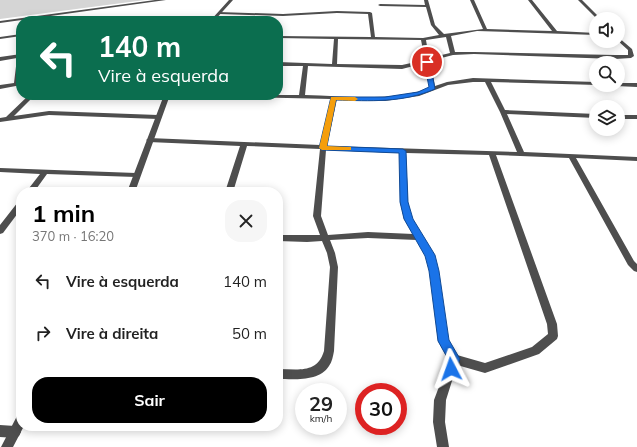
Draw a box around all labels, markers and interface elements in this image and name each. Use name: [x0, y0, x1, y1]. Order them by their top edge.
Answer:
map controls: [589, 12, 625, 136]
button: sound: [589, 12, 625, 48]
text: 140 m: [98, 29, 181, 64]
icon: left: [32, 32, 84, 84]
pin: [410, 45, 444, 79]
icon: arrive: [416, 51, 438, 73]
button: search: [589, 56, 625, 92]
text: Vire à esquerda: [98, 64, 229, 87]
button: layers: [589, 100, 625, 136]
text: 1 min: [32, 198, 95, 228]
button: close: [225, 200, 267, 242]
text: 370 m · 16:20: [32, 228, 114, 244]
icon: left: [32, 270, 54, 292]
text: Vire à esquerda: [66, 272, 179, 291]
text: 140 m: [223, 272, 267, 291]
icon: right: [32, 322, 54, 344]
text: Vire à direita: [66, 324, 158, 343]
text: 50 m: [232, 324, 267, 343]
position arrow: [430, 348, 472, 390]
button: Sair: [32, 377, 267, 423]
speed limit sign: 30: [355, 383, 407, 435]
text: 29: [309, 391, 333, 416]
text: km/h: [310, 412, 332, 425]

